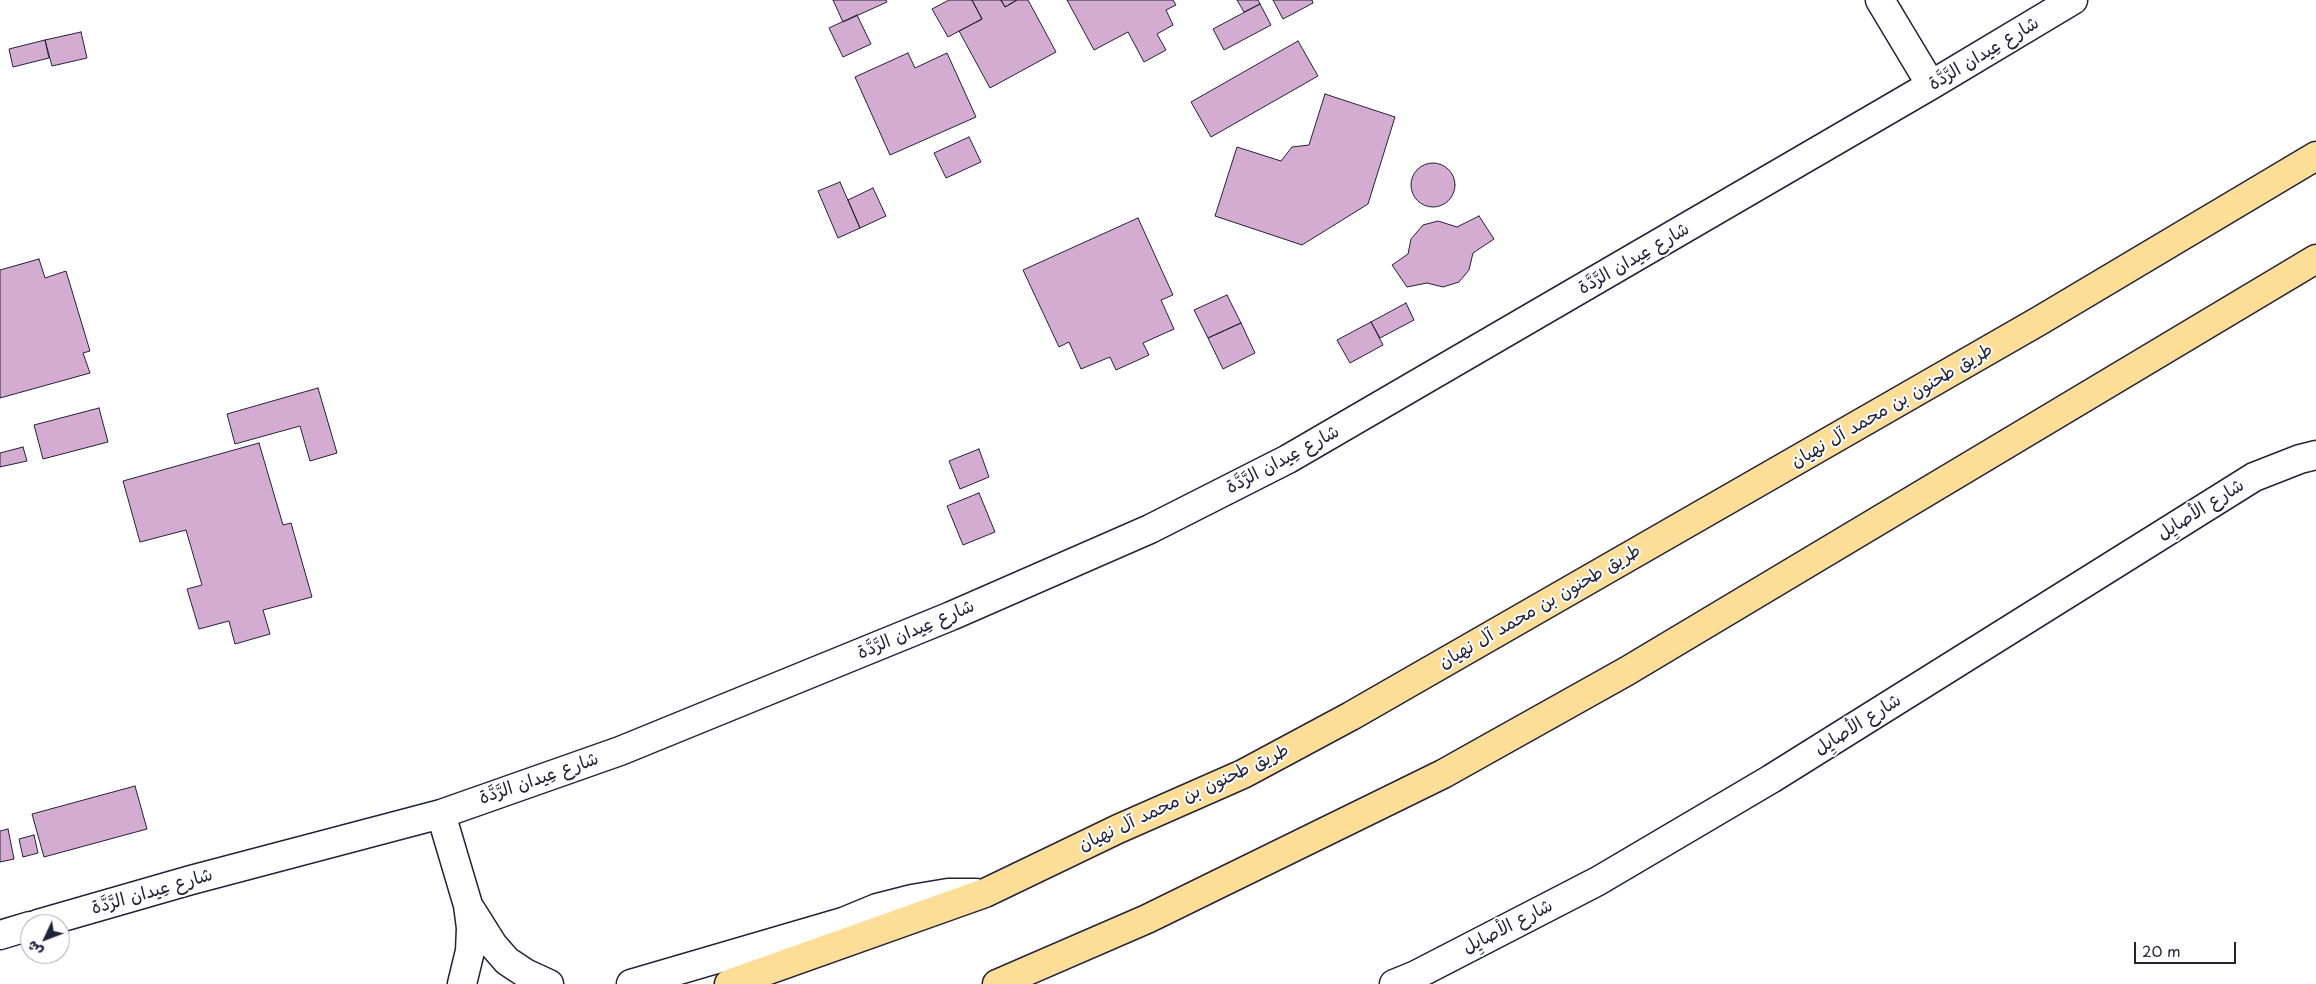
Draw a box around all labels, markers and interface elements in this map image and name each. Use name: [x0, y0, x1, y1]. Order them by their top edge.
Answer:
street label: شارع عِيدان الرَّدَّة: [1925, 13, 2043, 95]
street label: شارع عِيدان الرَّدَّة: [1574, 218, 1694, 300]
street label: طريق طحنون بن محمد آل نهيان: [1787, 339, 1997, 473]
street label: شارع عِيدان الرَّدَّة: [1223, 421, 1343, 499]
street label: شارع الأصايِل: [2154, 475, 2248, 545]
street label: طريق طحنون بن محمد آل نهيان: [1435, 540, 1645, 674]
street label: شارع عِيدان الرَّدَّة: [854, 596, 978, 664]
street label: شارع الأصايِل: [1811, 690, 1905, 760]
street label: طريق طحنون بن محمد آل نهيان: [1075, 740, 1293, 856]
street label: شارع عِيدان الرَّدَّة: [476, 748, 602, 810]
street label: شارع عِيدان الرَّدَّة: [89, 864, 215, 920]
street label: شارع الأصايِل: [1459, 895, 1557, 959]
north arrow: [20, 914, 70, 964]
scale bar: [2136, 932, 2238, 964]
text: ش: [21, 936, 47, 962]
text: 20 m: [2142, 939, 2181, 962]

